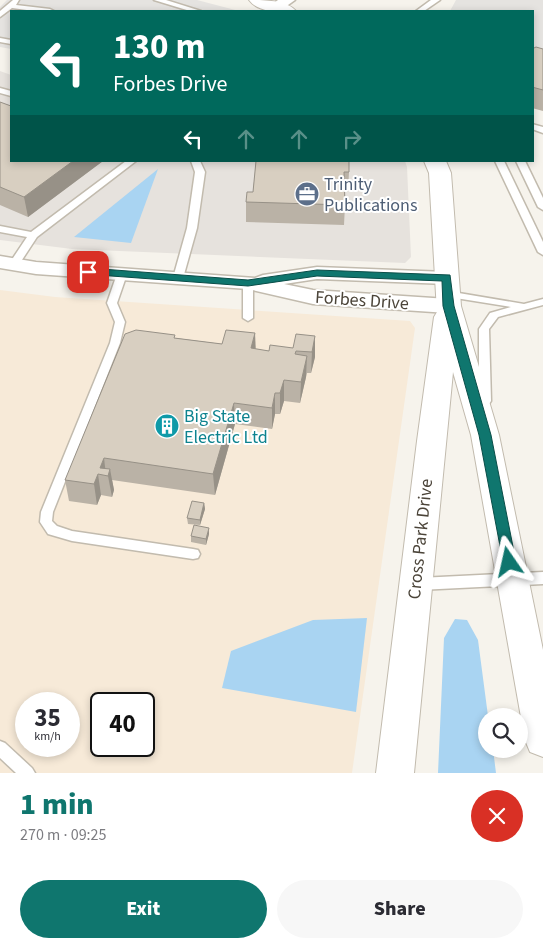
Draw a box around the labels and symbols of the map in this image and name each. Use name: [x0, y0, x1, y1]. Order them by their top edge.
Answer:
place label: Trinity Publications: [324, 172, 417, 218]
office icon: Trinity Publications: [294, 181, 320, 207]
pin: [67, 251, 109, 293]
street label: Forbes Drive: [314, 285, 410, 316]
place label: Big State Electric Ltd: [184, 404, 268, 450]
building icon: Big State Electric Ltd: [154, 413, 180, 439]
street label: Cross Park Drive: [402, 478, 439, 601]
position arrow: [482, 535, 534, 587]
speed limit sign: 40: [90, 692, 155, 757]

